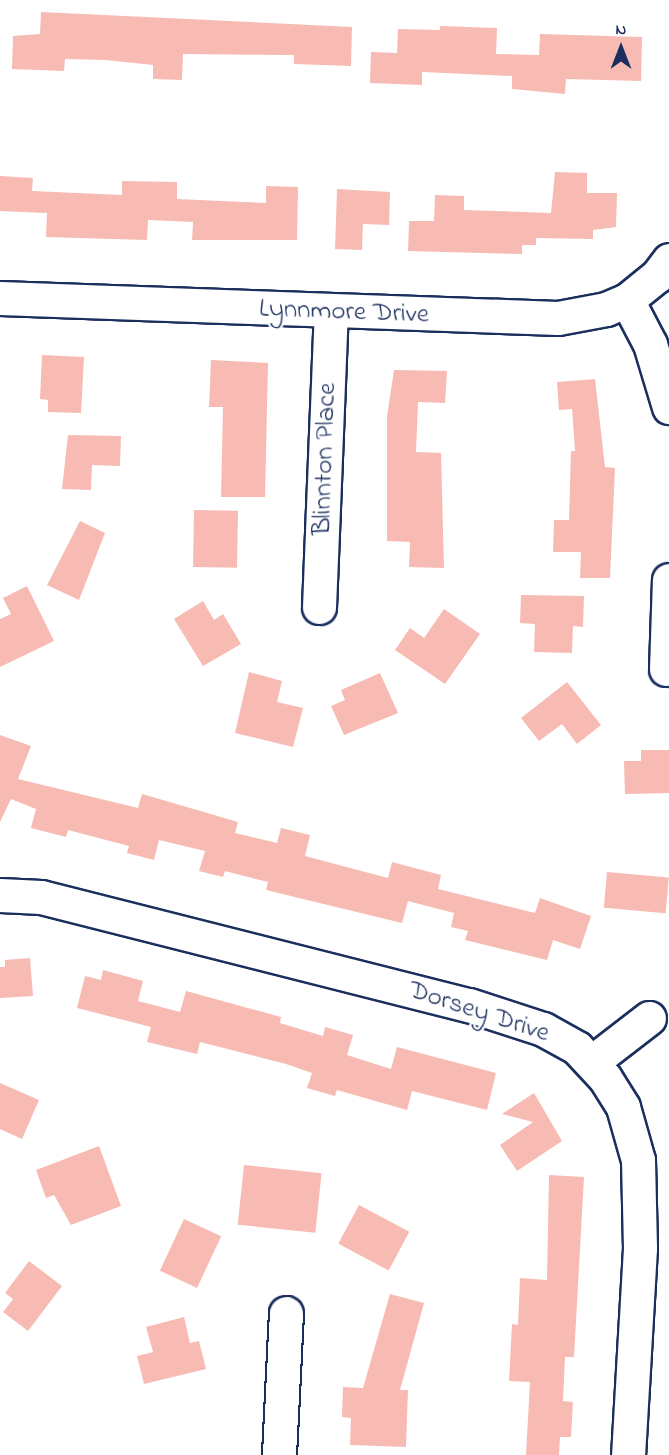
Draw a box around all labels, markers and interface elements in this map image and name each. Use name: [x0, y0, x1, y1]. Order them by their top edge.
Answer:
north arrow: [591, 18, 651, 78]
text: N: [616, 18, 626, 42]
street label: Lynnmore Drive: [258, 293, 430, 331]
street label: Blinnton Place: [306, 382, 344, 536]
street label: Dorsey Drive: [404, 974, 554, 1050]

